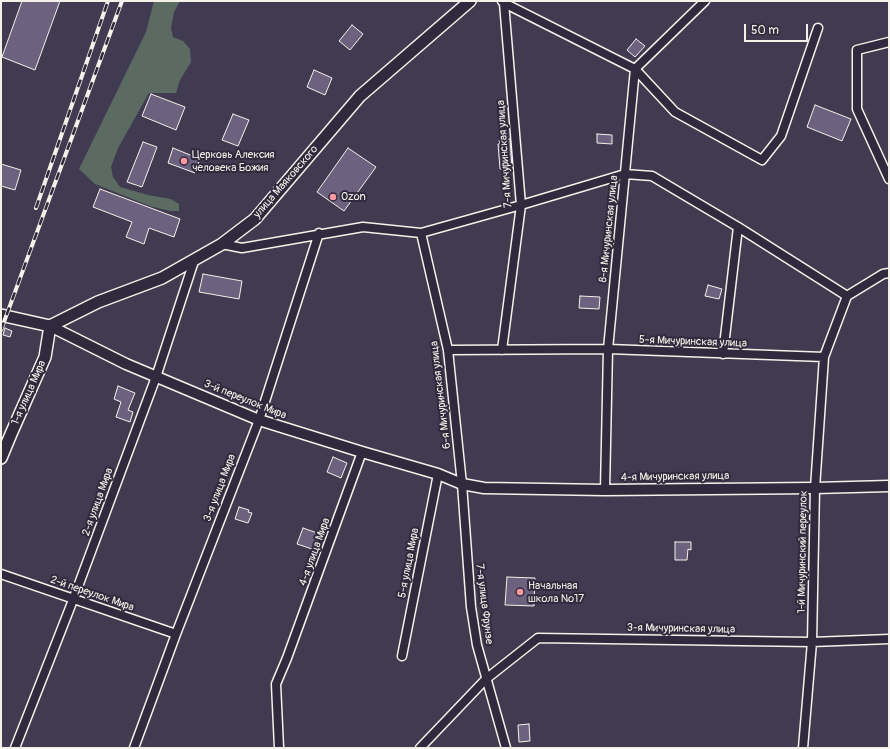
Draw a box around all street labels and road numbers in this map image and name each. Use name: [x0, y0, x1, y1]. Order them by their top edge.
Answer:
street label: 7-я Мичуринская улица: [495, 100, 515, 208]
street label: улица Маяковского: [251, 143, 321, 221]
street label: 8-я Мичуринская улица: [597, 175, 621, 283]
street label: 5-я Мичуринская улица: [639, 334, 747, 350]
street label: 6-я Мичуринская улица: [428, 340, 454, 450]
street label: 1-я улица Мира: [9, 359, 49, 427]
street label: 3-й переулок Мира: [202, 377, 288, 423]
street label: 3-я улица Мира: [201, 452, 239, 524]
street label: 2-я улица Мира: [80, 466, 116, 538]
street label: 4-я Мичуринская улица: [621, 469, 729, 485]
street label: 1-й Мичуринский переулок: [795, 490, 811, 614]
street label: 4-я улица Мира: [297, 516, 333, 588]
street label: 5-я улица Мира: [396, 527, 422, 599]
street label: 7-я улица Фрунзе: [472, 563, 496, 645]
street label: 2-й переулок Мира: [48, 573, 136, 615]
street label: 3-я Мичуринская улица: [627, 621, 735, 637]

